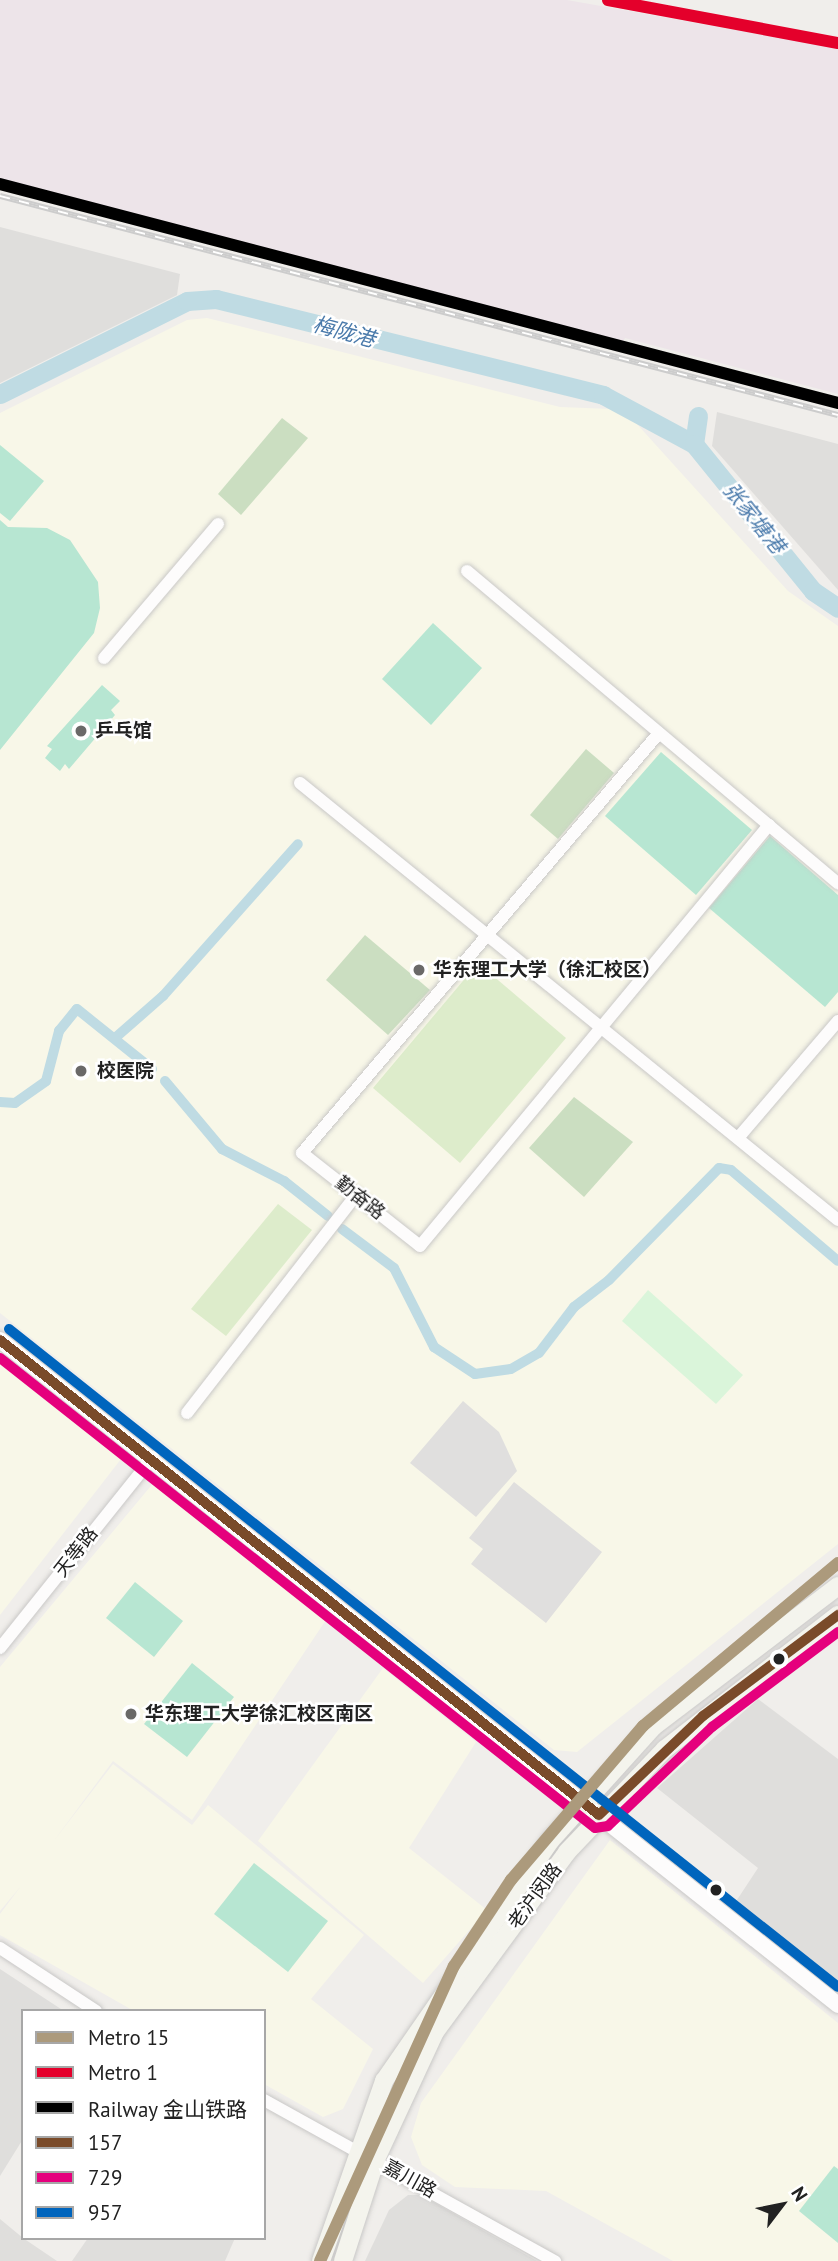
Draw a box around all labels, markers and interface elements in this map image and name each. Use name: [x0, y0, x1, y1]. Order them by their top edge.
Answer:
water label: 梅陇港: [310, 312, 378, 352]
water label: 张家塘港: [718, 477, 790, 559]
place label: 乒乓馆: [95, 720, 152, 742]
marker: 乒乓馆: [73, 723, 89, 739]
place label: 华东理工大学（徐汇校区）: [433, 959, 661, 981]
marker: 华东理工大学（徐汇校区）: [411, 962, 427, 978]
place label: 校医院: [97, 1060, 154, 1082]
marker: 校医院: [71, 1061, 91, 1081]
street label: 勤奋路: [331, 1171, 389, 1225]
street label: 天等路: [49, 1523, 103, 1581]
unlabelled marker: [772, 1652, 786, 1666]
place label: 华东理工大学徐汇校区南区: [145, 1703, 373, 1725]
marker: 华东理工大学徐汇校区南区: [123, 1706, 139, 1722]
street label: 老沪闵路: [503, 1859, 567, 1933]
unlabelled marker: [709, 1883, 723, 1897]
legend: [21, 2009, 266, 2240]
text: Metro 15: [88, 2024, 169, 2051]
text: Metro 1: [88, 2059, 158, 2086]
text: Railway 金山铁路: [88, 2096, 247, 2123]
text: 157: [88, 2129, 122, 2156]
street label: 嘉川路: [380, 2155, 440, 2203]
text: 729: [88, 2164, 122, 2191]
north arrow: [747, 2170, 817, 2240]
text: N: [786, 2182, 813, 2206]
text: 957: [88, 2199, 122, 2226]

